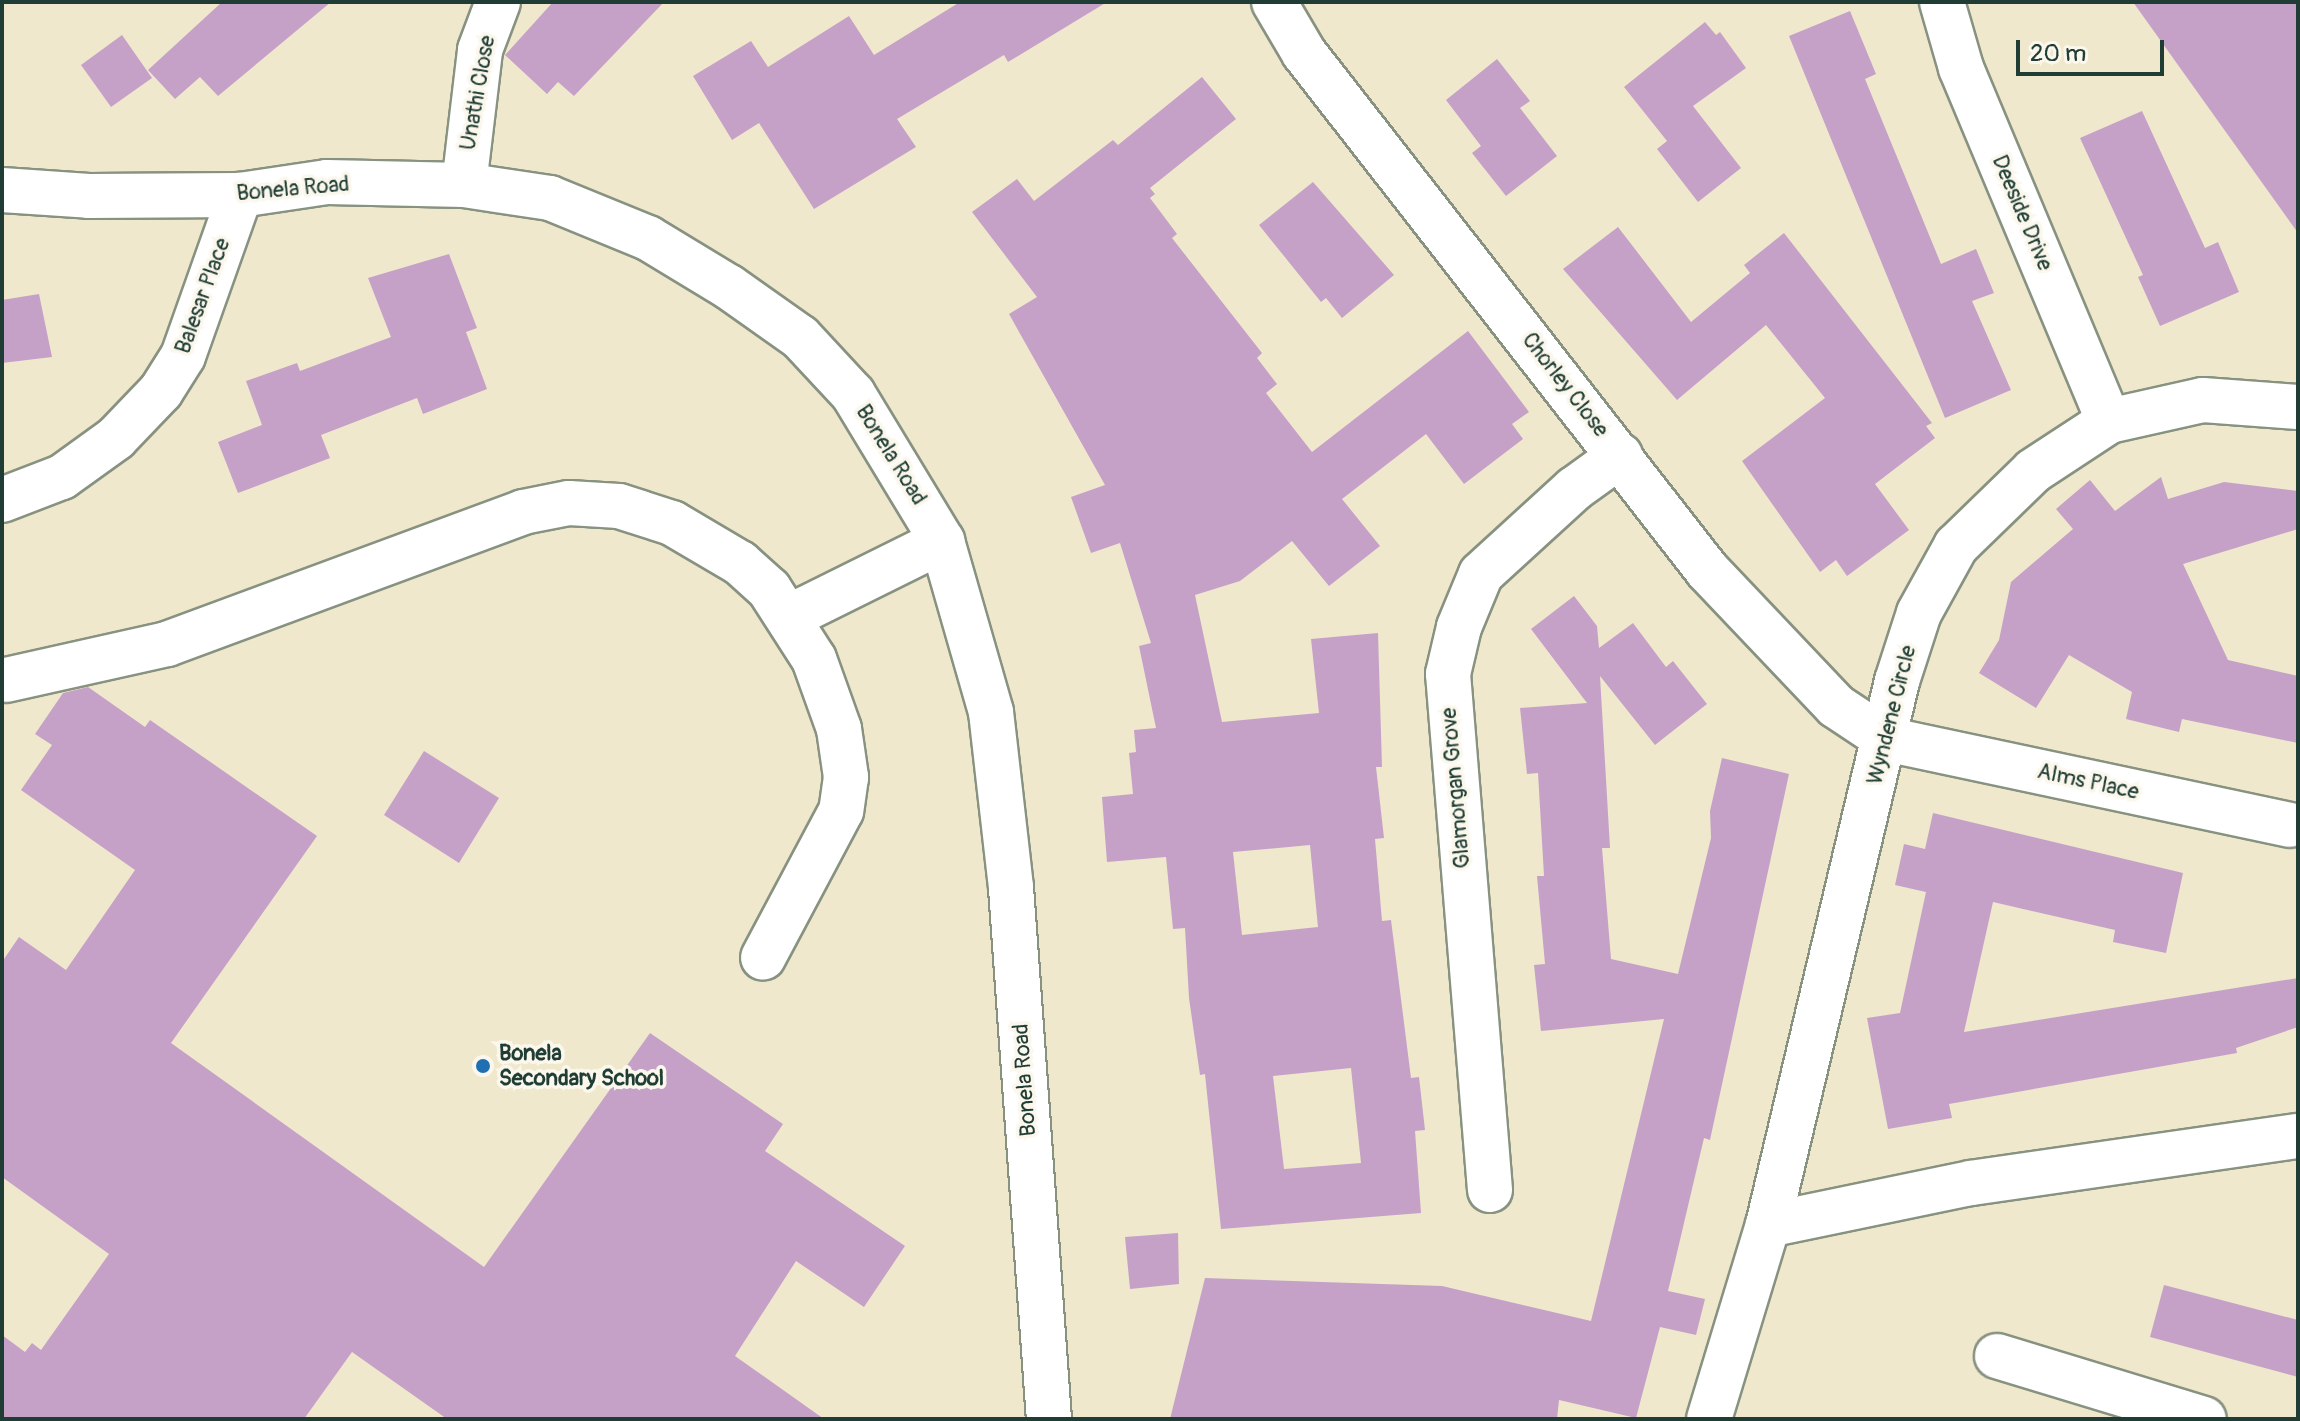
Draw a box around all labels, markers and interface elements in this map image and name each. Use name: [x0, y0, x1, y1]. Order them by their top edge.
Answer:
scale bar: [2020, 24, 2168, 74]
street label: Unathi Close: [455, 34, 501, 152]
text: 20 m: [2030, 39, 2086, 68]
street label: Deeside Drive: [1986, 151, 2058, 275]
street label: Bonela Road: [235, 171, 351, 207]
street label: Balesar Place: [170, 235, 236, 357]
street label: Chorley Close: [1516, 328, 1614, 442]
street label: Bonela Road: [850, 400, 932, 510]
street label: Wyndene Circle: [1862, 643, 1922, 787]
street label: Glamorgan Grove: [1436, 706, 1476, 870]
street label: Alms Place: [2035, 758, 2141, 806]
street label: Bonela Road: [1008, 1023, 1042, 1137]
place label: Bonela Secondary School: [499, 1040, 664, 1092]
marker: Bonela Secondary School: [474, 1057, 492, 1075]

